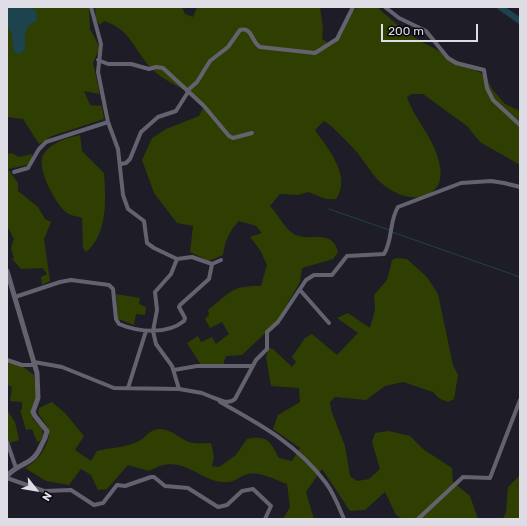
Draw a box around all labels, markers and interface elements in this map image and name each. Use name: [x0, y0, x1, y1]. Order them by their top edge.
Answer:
scale bar: [383, 16, 480, 42]
text: 200 m: [388, 24, 424, 38]
north arrow: [16, 470, 56, 510]
text: N: [39, 490, 54, 503]

